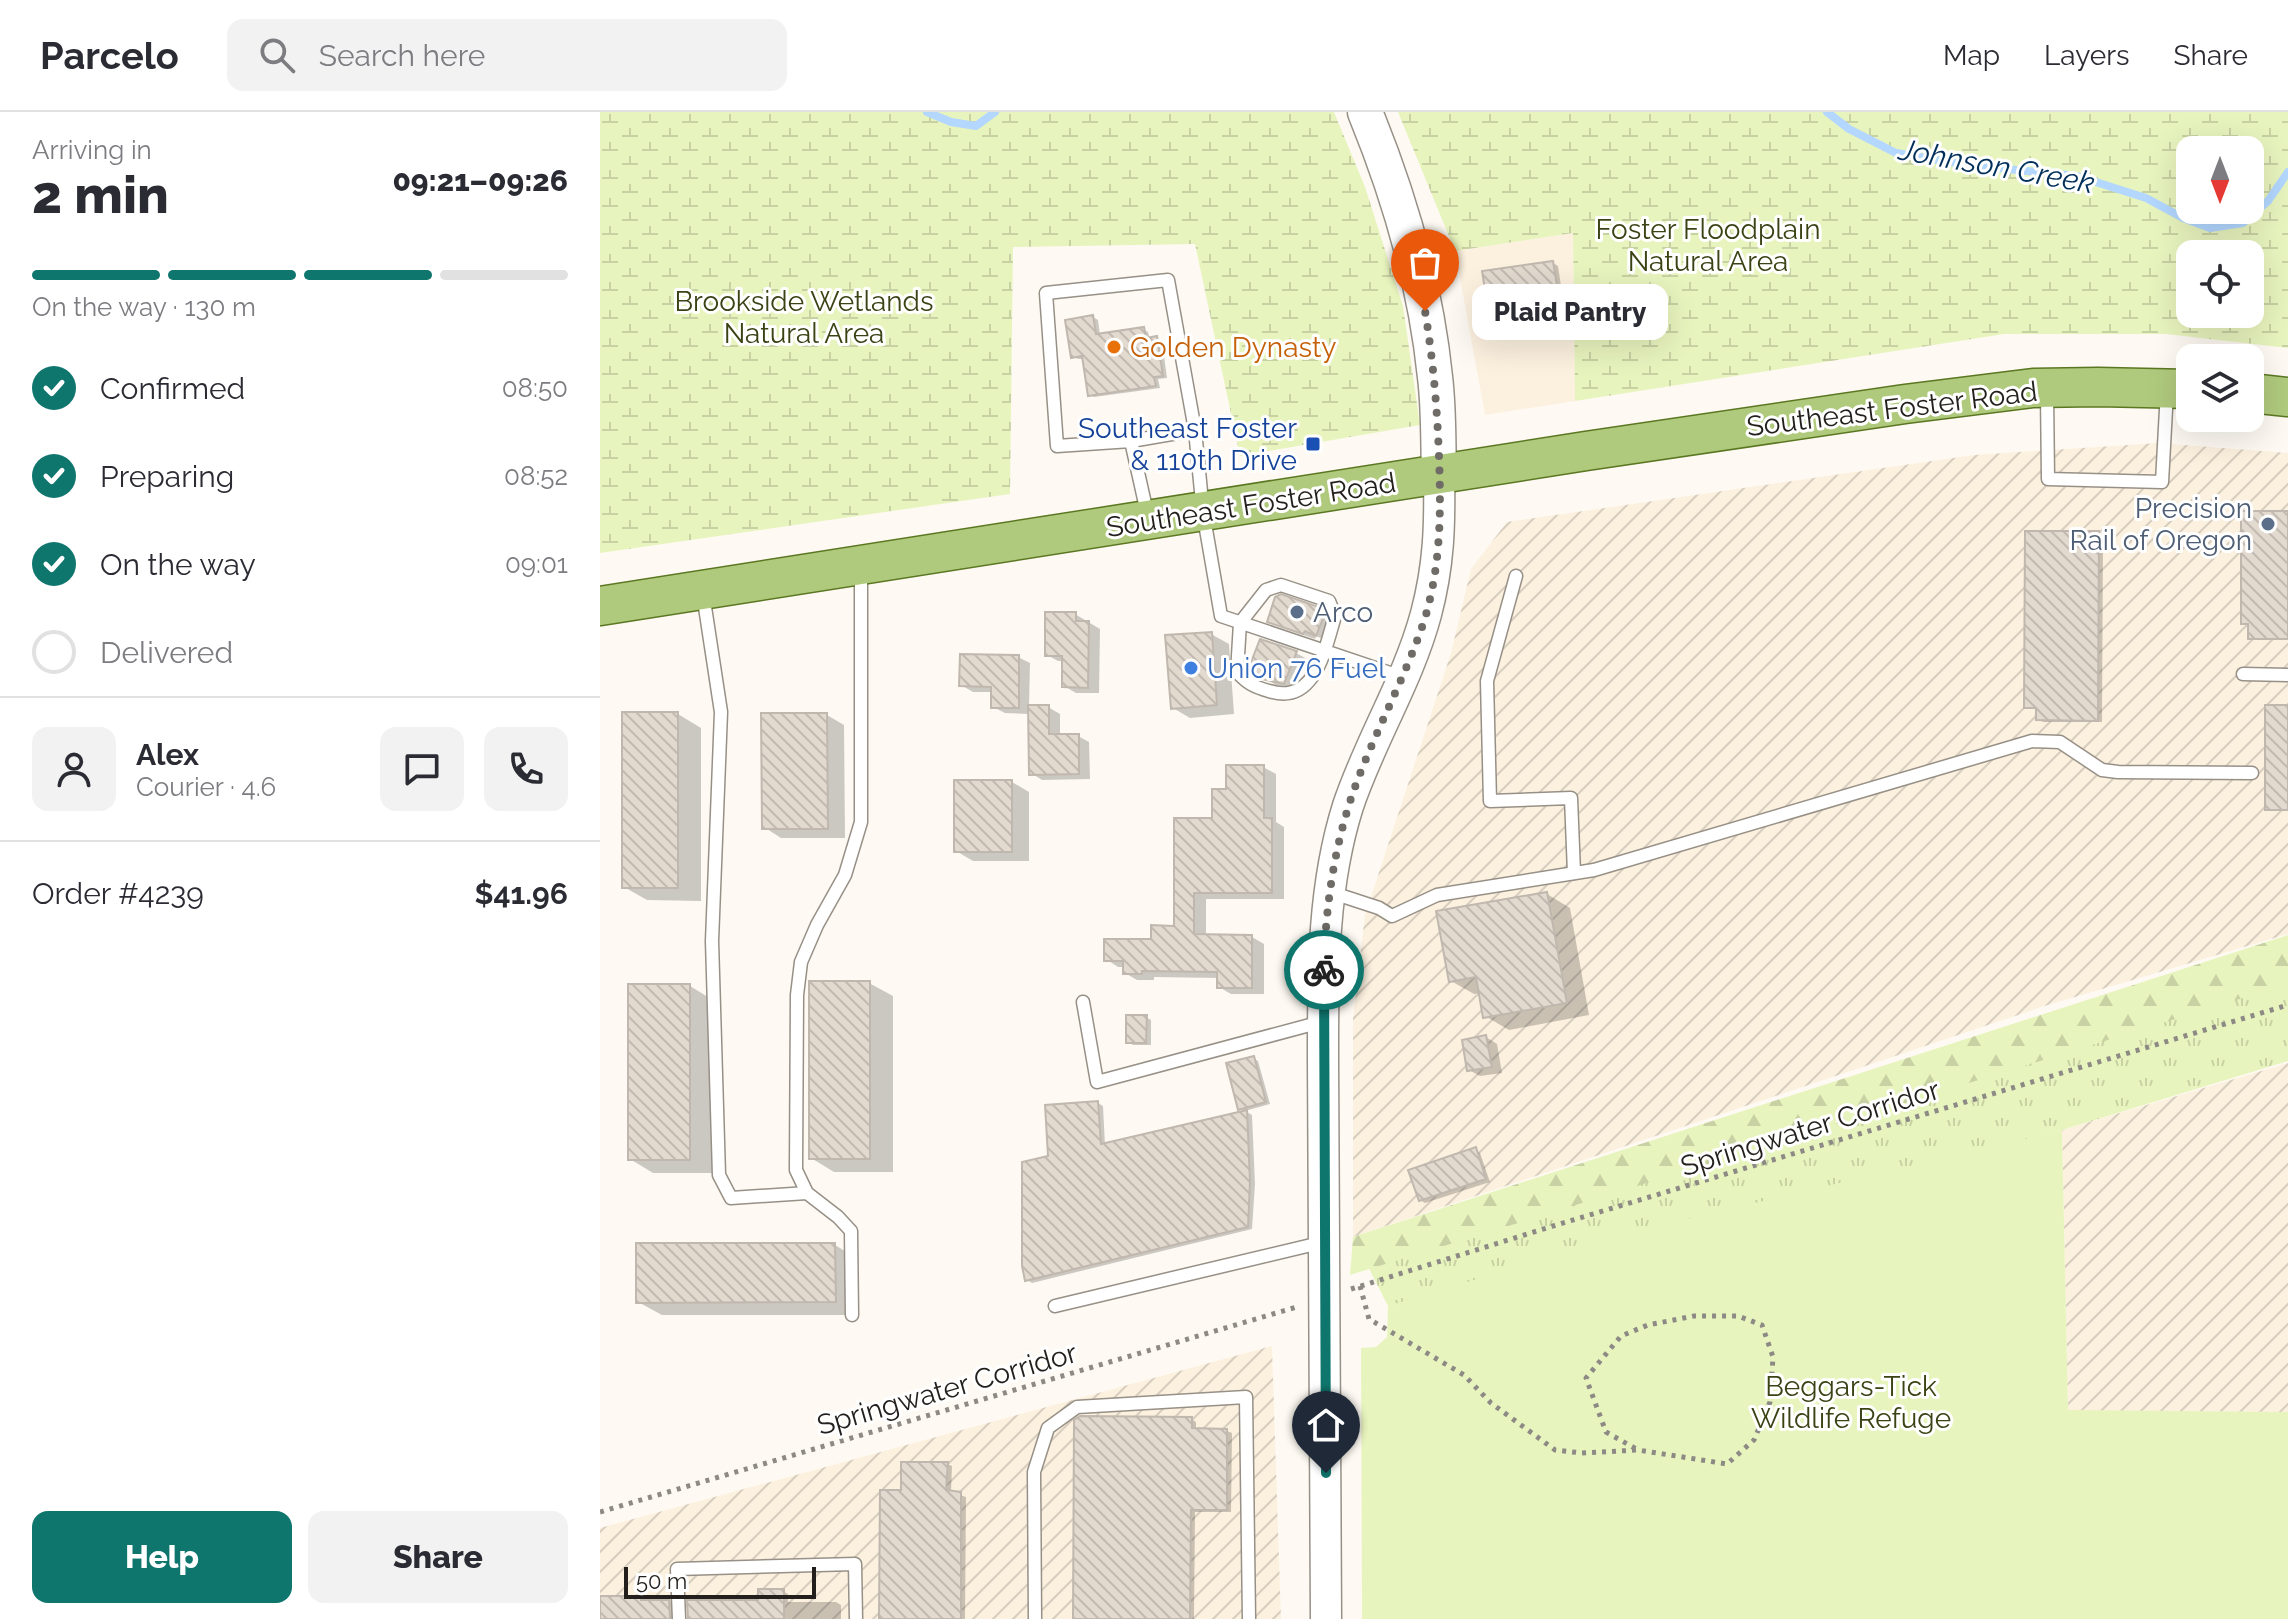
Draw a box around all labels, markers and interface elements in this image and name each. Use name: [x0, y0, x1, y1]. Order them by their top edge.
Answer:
search box: [227, 19, 787, 91]
text: Parcelo: [40, 33, 179, 78]
icon: search: [255, 33, 299, 77]
text: Search here: [319, 38, 485, 73]
text: Map: [1943, 39, 2000, 72]
text: Layers: [2044, 39, 2130, 72]
text: Share: [2174, 39, 2248, 72]
water label: Johnson Creek: [1895, 131, 2097, 200]
text: Arriving in: [32, 135, 152, 165]
north arrow: [2176, 136, 2264, 224]
map controls: [2176, 136, 2264, 432]
text: 09:21–09:26: [392, 163, 568, 198]
text: 2 min: [32, 164, 169, 225]
park label: Foster Floodplain Natural Area: [1595, 213, 1821, 278]
pin: [1391, 229, 1459, 311]
button: locate: [2176, 240, 2264, 328]
icon: bag: [1403, 241, 1447, 285]
callout: Plaid Pantry: [1473, 283, 1669, 339]
park label: Brookside Wetlands Natural Area: [674, 285, 934, 350]
text: On the way · 130 m: [32, 292, 256, 322]
text: Plaid Pantry: [1494, 297, 1646, 327]
place label: Golden Dynasty: [1130, 331, 1337, 364]
marker: Golden Dynasty: [1105, 338, 1123, 356]
button: layers: [2176, 344, 2264, 432]
icon: check: [32, 366, 76, 410]
text: Confirmed: [100, 371, 245, 406]
text: 08:50: [502, 373, 568, 403]
street label: Southeast Foster Road: [1745, 375, 2039, 443]
place label: Southeast Foster & 110th Drive: [1078, 412, 1297, 477]
marker: Southeast Foster & 110th Drive: [1304, 435, 1322, 453]
icon: check: [32, 454, 76, 498]
text: Preparing: [100, 459, 234, 494]
text: 08:52: [504, 461, 568, 491]
street label: Southeast Foster Road: [1104, 466, 1398, 544]
place label: Precision Rail of Oregon: [2069, 492, 2252, 557]
marker: Precision Rail of Oregon: [2259, 515, 2277, 533]
icon: check: [32, 542, 76, 586]
text: On the way: [100, 547, 256, 582]
text: 09:01: [505, 549, 568, 579]
place label: Arco: [1313, 596, 1373, 629]
marker: Arco: [1288, 603, 1306, 621]
text: Delivered: [100, 635, 233, 670]
place label: Union 76 Fuel: [1207, 652, 1386, 685]
marker: Union 76 Fuel: [1182, 659, 1200, 677]
button: person: [32, 727, 116, 811]
button: chat: [380, 727, 464, 811]
button: phone: [484, 727, 568, 811]
text: Alex: [136, 737, 199, 772]
text: Courier · 4.6: [136, 772, 276, 802]
text: Order #4239: [32, 876, 204, 911]
text: $41.96: [474, 876, 568, 911]
courier: [1284, 930, 1364, 1010]
icon: bike: [1302, 948, 1346, 992]
street label: Springwater Corridor: [1677, 1073, 1944, 1183]
street label: Springwater Corridor: [813, 1336, 1081, 1442]
park label: Beggars-Tick Wildlife Refuge: [1751, 1370, 1951, 1435]
pin: [1292, 1391, 1360, 1473]
icon: home: [1304, 1403, 1348, 1447]
button: Help: [32, 1511, 292, 1603]
button: Share: [308, 1511, 568, 1603]
scale bar: [624, 1563, 816, 1599]
text: 50 m: [636, 1568, 687, 1594]

